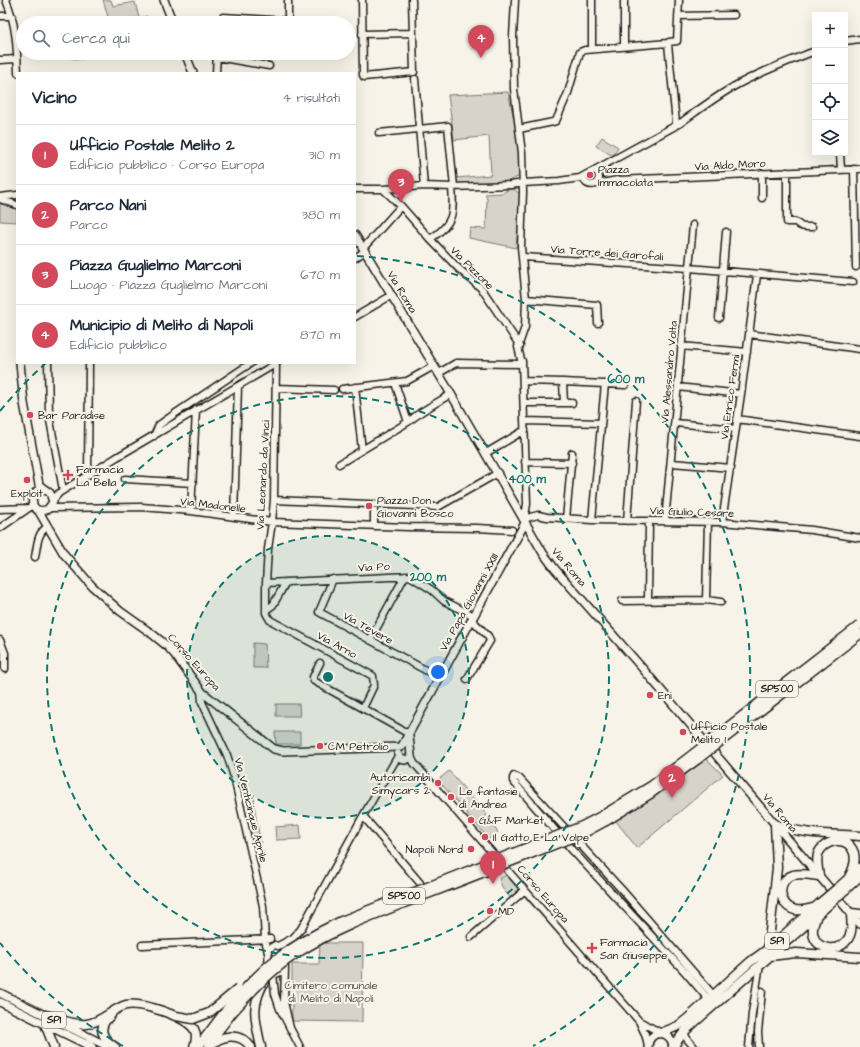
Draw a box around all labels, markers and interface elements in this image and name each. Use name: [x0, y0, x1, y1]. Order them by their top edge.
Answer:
map controls: [812, 12, 848, 156]
button: +: [812, 12, 848, 48]
search box: [16, 16, 356, 60]
pin: 4: [468, 25, 494, 58]
icon: search: [30, 27, 52, 49]
text: Cerca qui: [62, 28, 130, 49]
button: −: [812, 48, 848, 84]
button: locate: [812, 84, 848, 120]
text: Vicino: [32, 86, 77, 110]
text: 4 risultati: [283, 89, 340, 107]
button: layers: [812, 120, 848, 156]
text: Ufficio Postale Melito 2: [70, 135, 235, 156]
text: 1: [44, 146, 46, 164]
text: 310 m: [308, 146, 340, 164]
text: Edificio pubblico · Corso Europa: [70, 156, 264, 174]
street label: Via Aldo Moro: [694, 156, 767, 174]
place label: Piazza Immacolata: [598, 162, 653, 190]
pin: 3: [388, 169, 414, 202]
marker: Piazza Immacolata: [585, 170, 595, 180]
text: Parco Nani: [70, 195, 146, 216]
text: 2: [41, 206, 49, 224]
text: 380 m: [301, 206, 340, 224]
text: Parco: [70, 216, 108, 234]
street label: Via Torre dei Garofali: [550, 242, 664, 264]
street label: Via Pizzone: [447, 243, 497, 293]
text: Piazza Guglielmo Marconi: [70, 255, 241, 276]
text: 3: [42, 266, 48, 284]
text: 670 m: [300, 266, 340, 284]
street label: Via Roma: [384, 268, 421, 316]
text: Luogo · Piazza Guglielmo Marconi: [70, 276, 267, 294]
text: Municipio di Melito di Napoli: [70, 315, 253, 336]
street label: Via Alessandro Volta: [657, 320, 681, 424]
text: 4: [41, 326, 49, 344]
text: 870 m: [300, 326, 340, 344]
text: Edificio pubblico: [70, 336, 167, 354]
street label: Via Enrico Fermi: [717, 353, 743, 440]
text: 600 m: [608, 371, 645, 388]
place label: Bar Paradise: [38, 408, 105, 423]
marker: Bar Paradise: [25, 410, 35, 420]
street label: Via Leonardo da Vinci: [253, 419, 273, 530]
place label: Farmacia La Bella: [76, 462, 124, 490]
marker: Farmacia La Bella: [63, 470, 73, 480]
text: 400 m: [508, 471, 546, 488]
marker: Exploit: [22, 475, 32, 485]
place label: Exploit: [11, 486, 43, 501]
place label: Piazza Don Giovanni Bosco: [377, 493, 454, 521]
street label: Via Madonelle: [179, 494, 247, 516]
marker: Piazza Don Giovanni Bosco: [364, 501, 374, 511]
street label: Via Giulio Cesare: [650, 503, 734, 521]
street label: Via Roma: [548, 544, 590, 590]
street label: Via Papa Giovanni XXIII: [436, 550, 502, 653]
street label: Via Po: [358, 559, 391, 575]
text: 200 m: [409, 569, 447, 586]
street label: Via Tevere: [340, 608, 396, 648]
street label: Via Arno: [314, 628, 360, 662]
street label: Corso Europa: [164, 630, 224, 694]
your location: [428, 662, 448, 682]
centre of rings: [321, 670, 335, 684]
road number: SP500: [756, 681, 798, 697]
place label: Eni: [658, 688, 672, 703]
marker: Eni: [645, 690, 655, 700]
place label: Ufficio Postale Melito 1: [691, 719, 768, 747]
marker: Ufficio Postale Melito 1: [678, 727, 688, 737]
place label: CM Petrolio: [328, 739, 389, 754]
marker: CM Petrolio: [315, 741, 325, 751]
street label: Via Venticinque Aprile: [231, 756, 271, 864]
pin: 2: [659, 765, 685, 798]
place label: Autoricambi Simycars 2: [370, 770, 431, 799]
marker: Autoricambi Simycars 2: [433, 778, 443, 788]
place label: Le fantasie di Andrea: [459, 784, 518, 812]
street label: Via Roma: [759, 790, 801, 836]
marker: Le fantasie di Andrea: [446, 792, 456, 802]
place label: G&F Market: [479, 813, 544, 828]
marker: G&F Market: [466, 815, 476, 825]
place label: Il Gatto E La Volpe: [493, 830, 589, 845]
marker: Il Gatto E La Volpe: [480, 832, 490, 842]
place label: Napoli Nord: [406, 842, 463, 857]
marker: Napoli Nord: [466, 844, 476, 854]
pin: 1: [480, 851, 506, 884]
street label: Corso Europa: [514, 862, 573, 926]
road number: SP500: [383, 888, 425, 904]
place label: MD: [498, 904, 514, 919]
marker: MD: [485, 906, 495, 916]
road number: SP1: [765, 933, 789, 949]
place label: Farmacia San Giuseppe: [600, 935, 667, 963]
marker: Farmacia San Giuseppe: [587, 943, 597, 953]
park label: Cimitero comunale di Melito di Napoli: [285, 978, 377, 1006]
road number: SP1: [42, 1012, 66, 1028]

